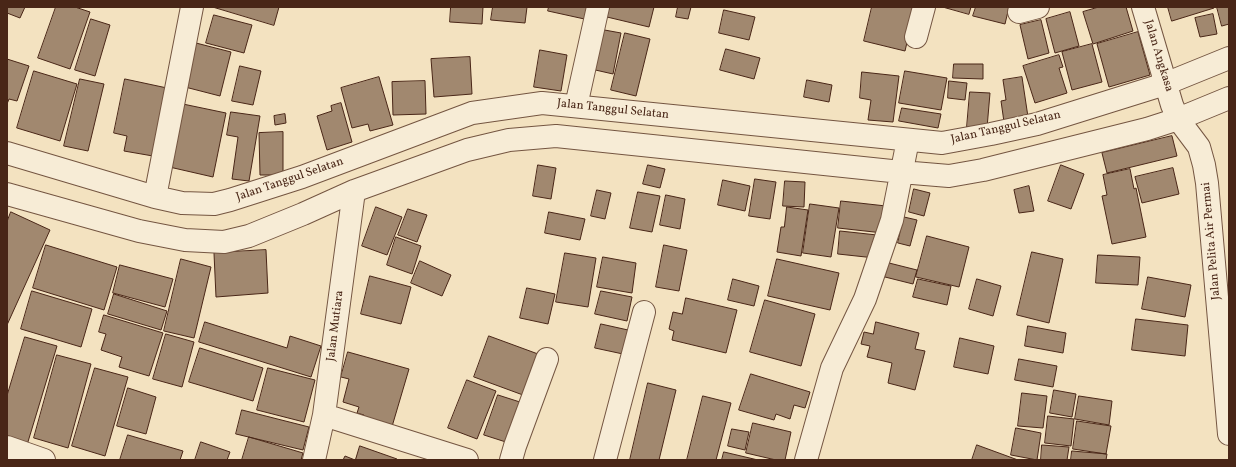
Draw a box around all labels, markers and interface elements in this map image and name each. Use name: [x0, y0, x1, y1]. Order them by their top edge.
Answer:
street label: Jalan Angkasa: [1140, 18, 1176, 94]
street label: Jalan Tanggul Selatan: [556, 97, 670, 123]
street label: Jalan Tanggul Selatan: [950, 108, 1062, 148]
street label: Jalan Tanggul Selatan: [234, 155, 346, 205]
street label: Jalan Pelita Air Permai: [1200, 181, 1224, 301]
street label: Jalan Mutiara: [324, 290, 348, 362]

